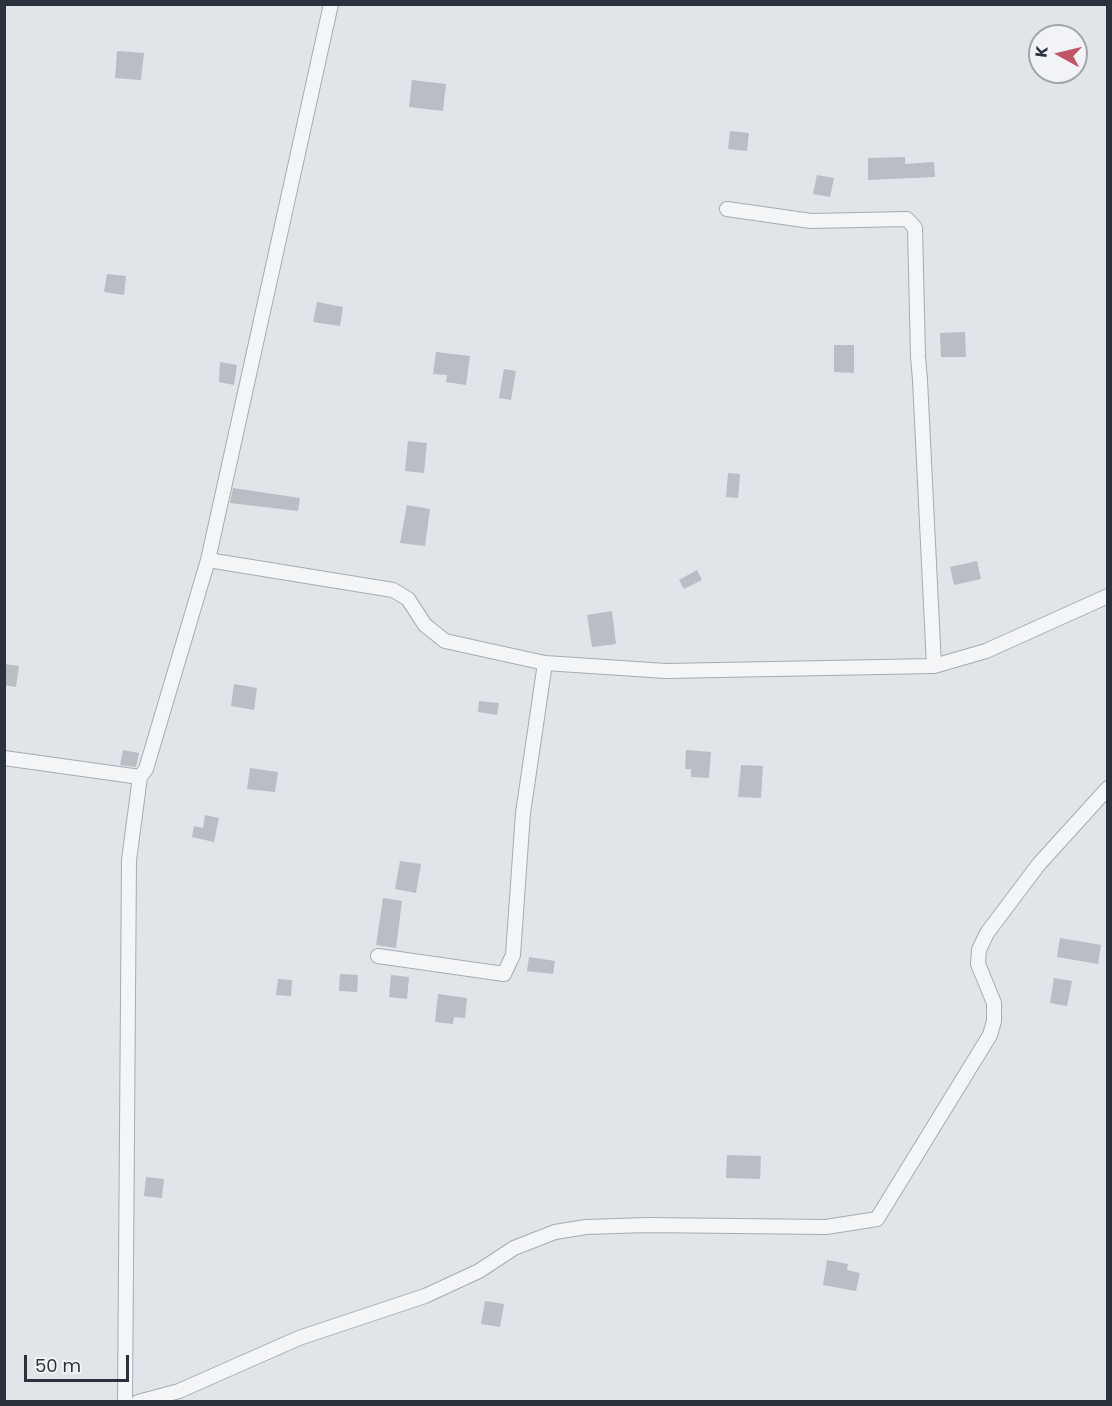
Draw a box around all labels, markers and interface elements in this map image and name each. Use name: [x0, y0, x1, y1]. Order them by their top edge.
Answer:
north arrow: [1028, 24, 1088, 84]
text: K: [1029, 45, 1054, 59]
scale bar: [27, 1343, 132, 1381]
text: 50 m: [35, 1353, 81, 1378]

